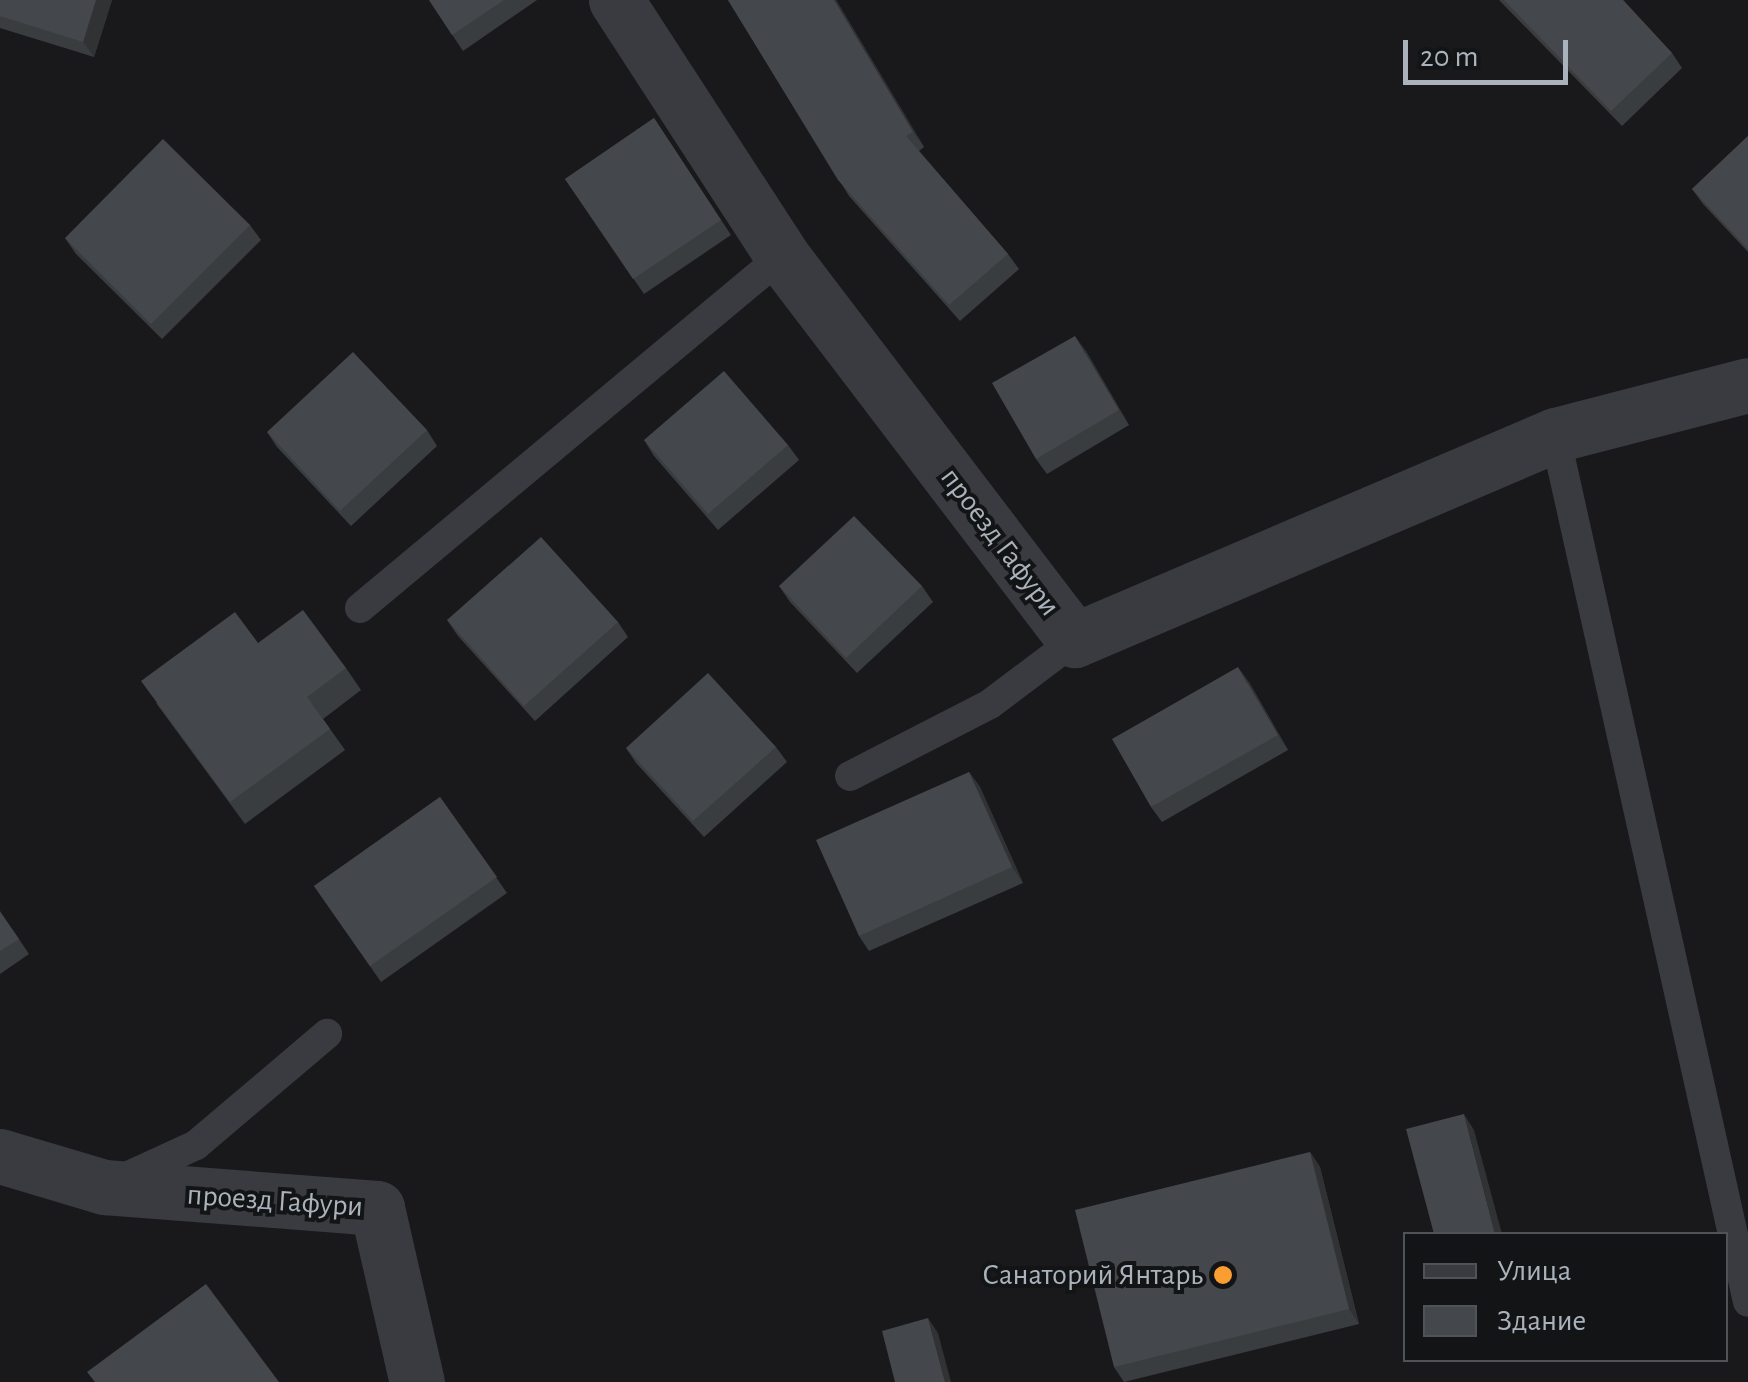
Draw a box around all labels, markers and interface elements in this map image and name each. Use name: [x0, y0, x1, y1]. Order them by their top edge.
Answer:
scale bar: [1408, 20, 1573, 82]
text: 20 m: [1420, 42, 1478, 72]
street label: проезд Гафури: [932, 461, 1068, 623]
street label: проезд Гафури: [186, 1177, 364, 1225]
legend: [1403, 1232, 1728, 1362]
text: Улица: [1497, 1256, 1572, 1286]
place label: Санаторий Янтарь: [982, 1257, 1203, 1293]
marker: Санаторий Янтарь: [1212, 1264, 1234, 1286]
text: Здание: [1497, 1306, 1586, 1336]

